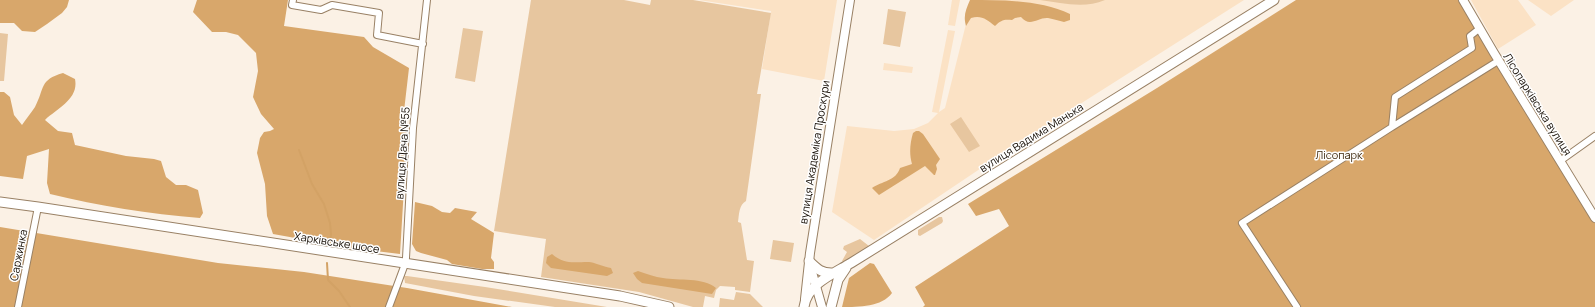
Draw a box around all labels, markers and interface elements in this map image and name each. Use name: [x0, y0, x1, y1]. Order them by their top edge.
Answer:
street label: Лісопарківська вулиця: [1500, 50, 1576, 158]
street label: вулиця Академіка Проскури: [795, 79, 833, 225]
street label: вулиця Вадима Манька: [976, 99, 1086, 175]
street label: вулиця Дача №55: [391, 106, 413, 200]
park label: Лісопарк: [1315, 147, 1363, 162]
street label: Саржинка: [6, 228, 30, 282]
street label: Харківське шосе: [293, 228, 381, 256]

